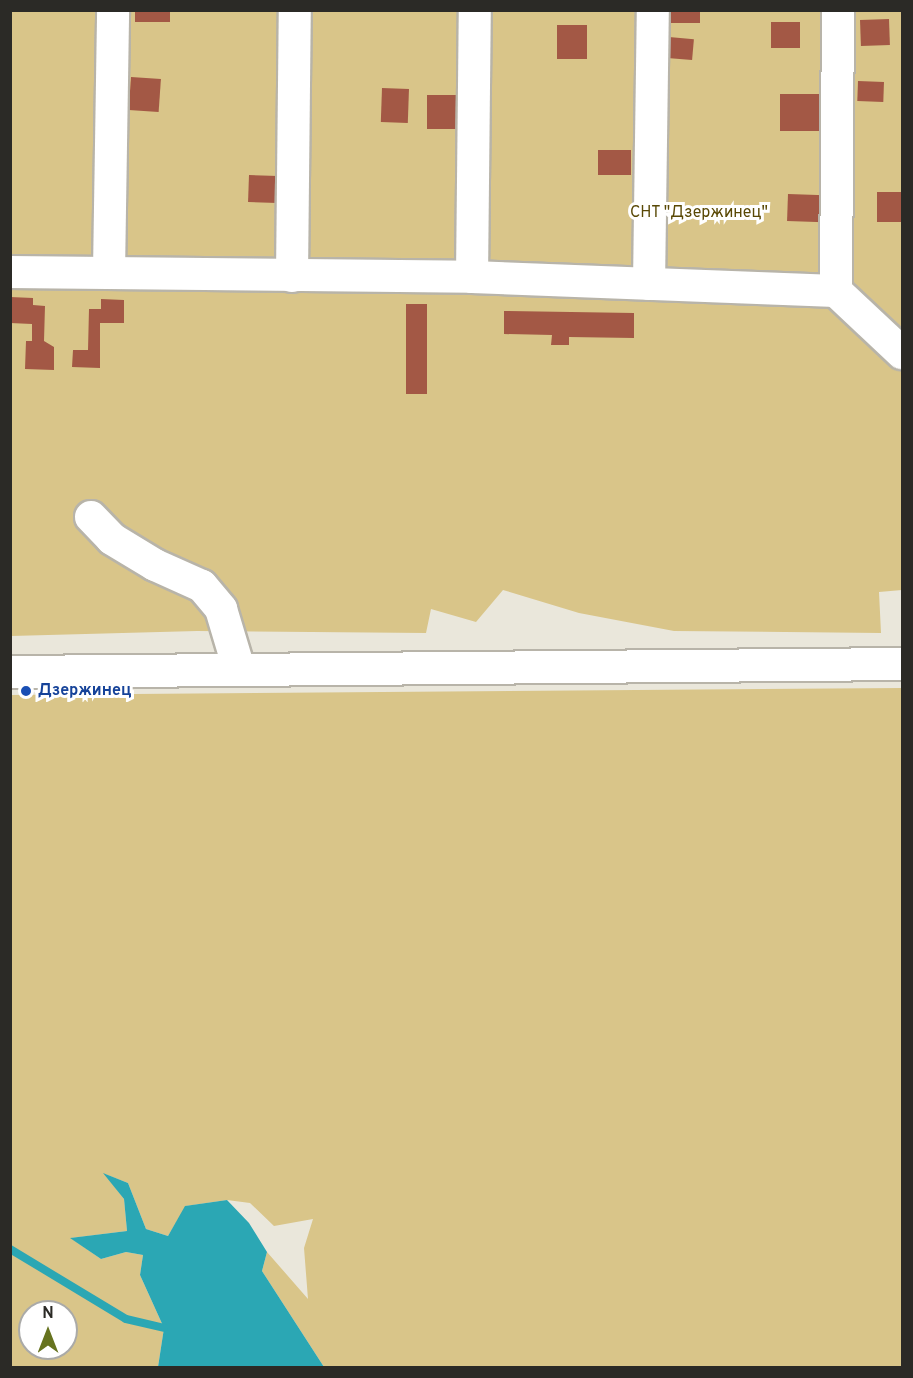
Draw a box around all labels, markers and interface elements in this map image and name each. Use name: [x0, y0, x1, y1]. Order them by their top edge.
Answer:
park label: СНТ "Дзержинец": [630, 203, 768, 223]
place label: Дзержинец: [38, 681, 131, 701]
marker: Дзержинец: [19, 684, 33, 698]
north arrow: [18, 1300, 78, 1360]
text: N: [42, 1304, 54, 1324]

